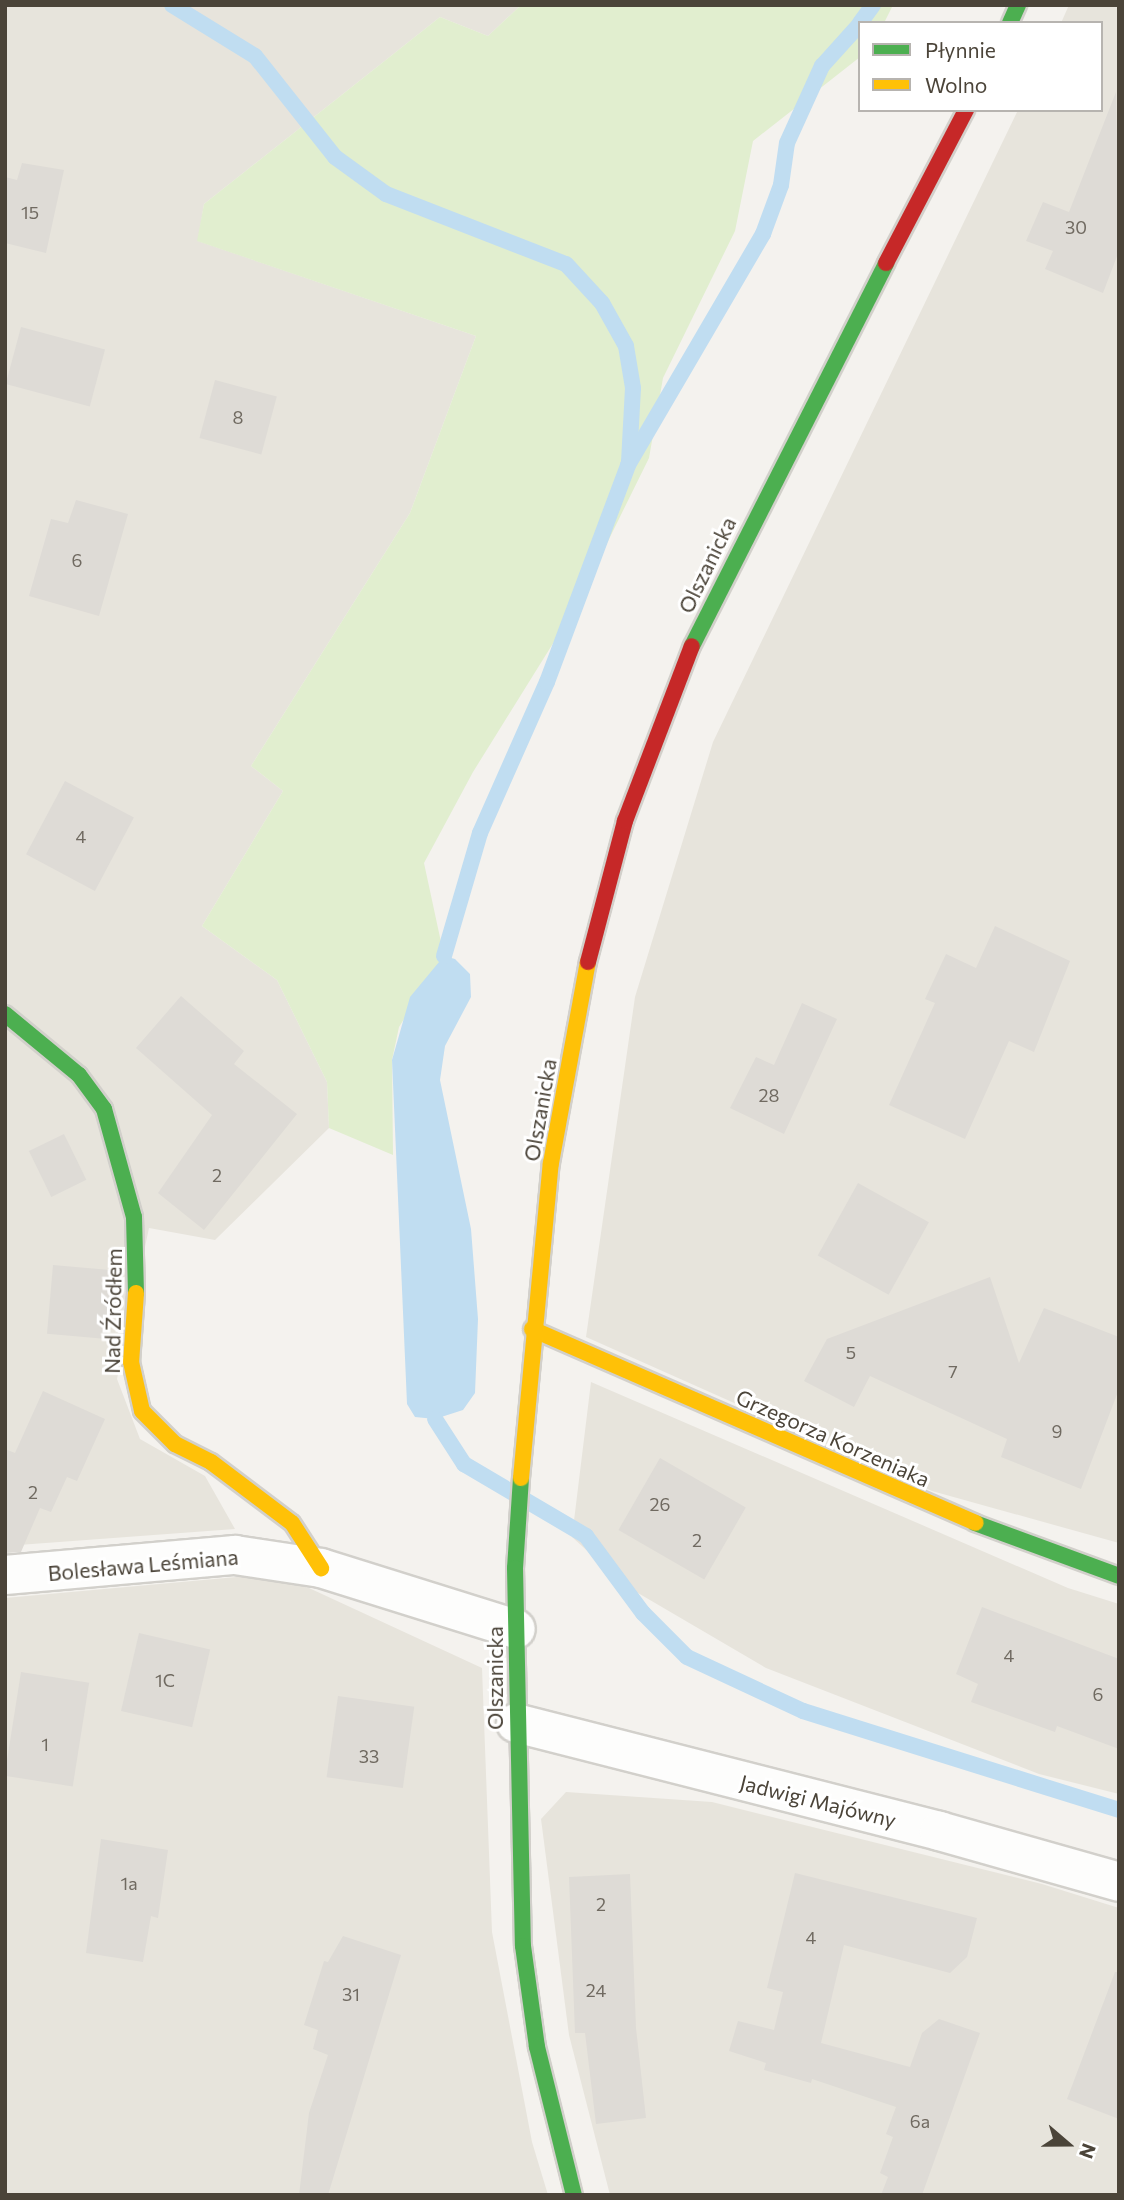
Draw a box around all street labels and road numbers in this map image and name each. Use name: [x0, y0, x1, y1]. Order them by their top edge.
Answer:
street label: Olszanicka: [673, 513, 741, 617]
street label: Olszanicka: [519, 1057, 561, 1163]
street label: Nad Źródłem: [99, 1248, 127, 1374]
street label: Grzegorza Korzeniaka: [732, 1384, 934, 1492]
street label: Bolesława Leśmiana: [47, 1544, 239, 1586]
street label: Olszanicka: [482, 1626, 508, 1730]
street label: Jadwigi Majówny: [737, 1769, 899, 1833]

